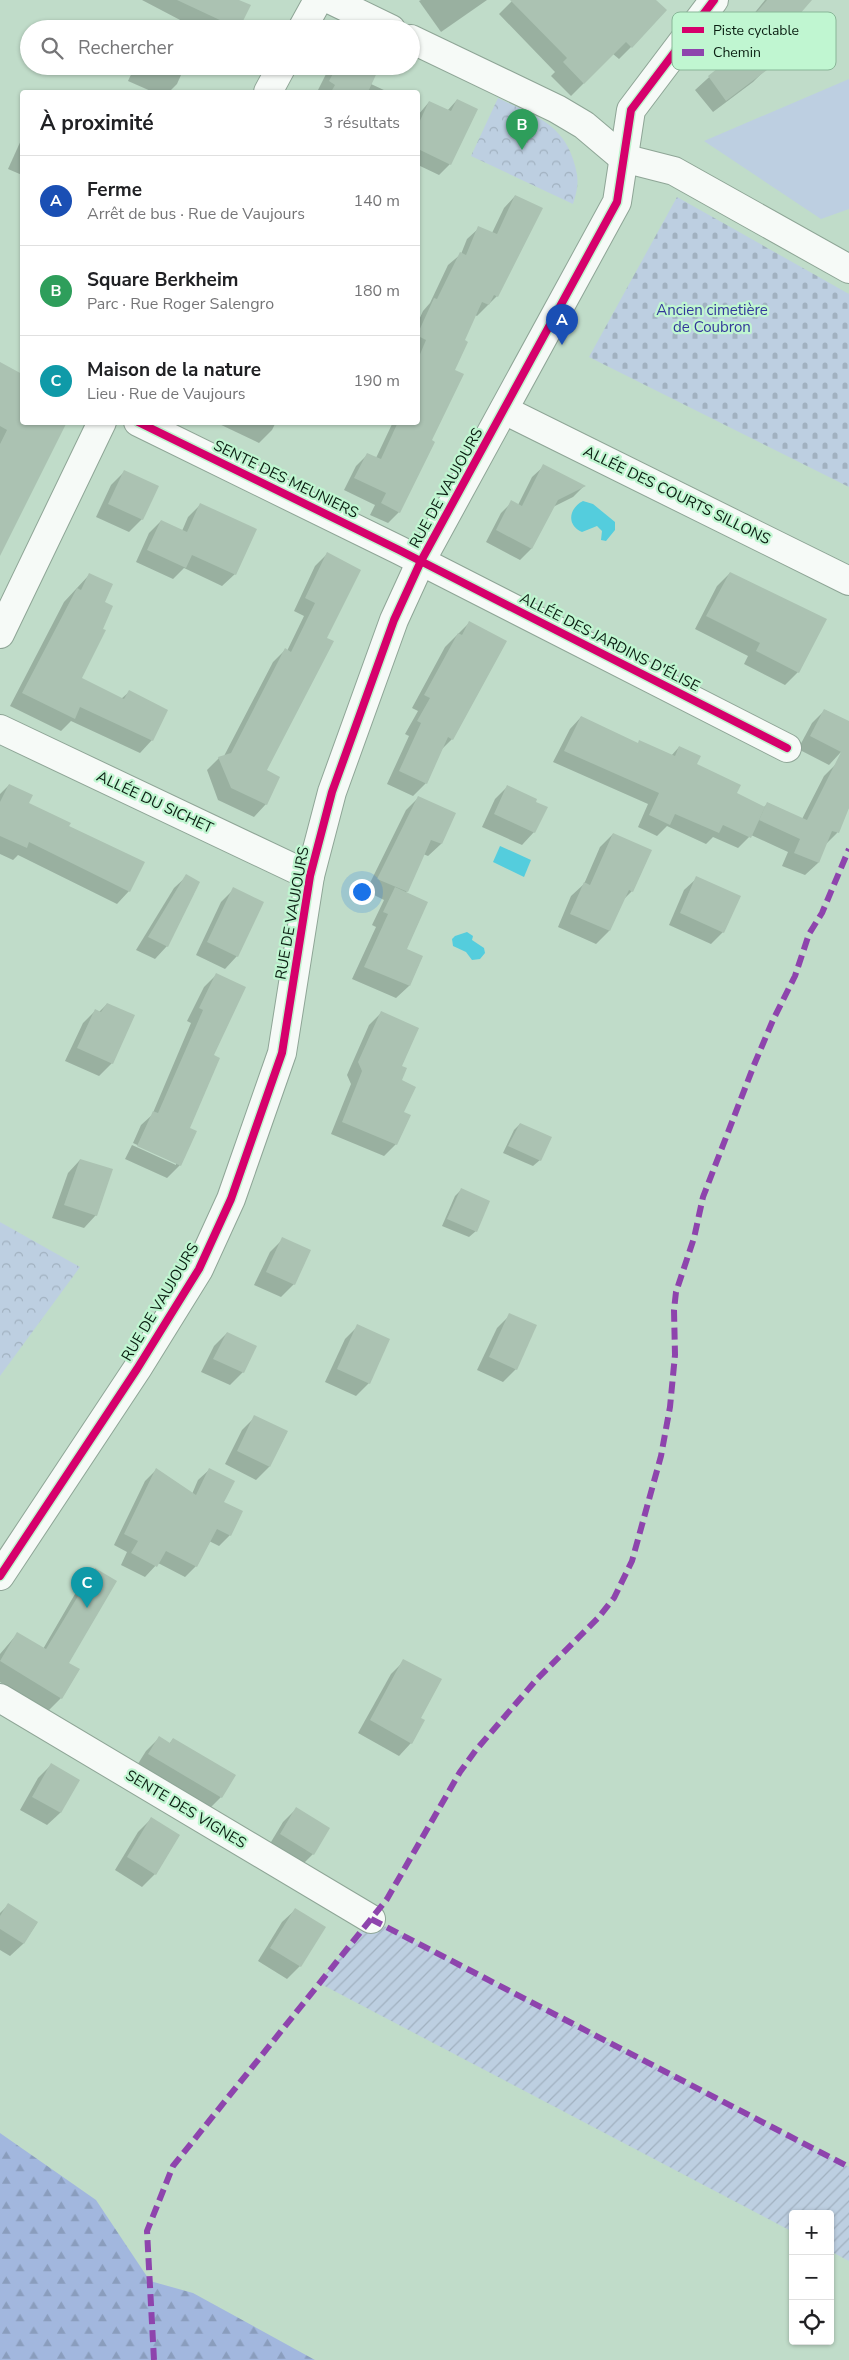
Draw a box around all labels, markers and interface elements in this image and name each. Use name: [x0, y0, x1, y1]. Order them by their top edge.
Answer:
legend: [672, 12, 836, 70]
search box: [20, 20, 420, 75]
text: Piste cyclable: [713, 21, 799, 40]
icon: search: [38, 34, 66, 62]
text: Rechercher: [78, 35, 173, 61]
text: Chemin: [713, 43, 761, 62]
text: À proximité: [40, 109, 154, 137]
pin: B: [506, 109, 538, 150]
text: 3 résultats: [324, 112, 400, 134]
text: Ferme: [87, 177, 142, 203]
text: A: [50, 190, 62, 212]
text: 140 m: [353, 190, 400, 212]
text: Arrêt de bus · Rue de Vaujours: [87, 203, 305, 225]
text: Square Berkheim: [87, 267, 238, 293]
text: B: [50, 280, 62, 302]
text: 180 m: [353, 280, 400, 302]
text: Parc · Rue Roger Salengro: [87, 293, 274, 315]
park label: Ancien cimetière de Coubron: [656, 300, 768, 337]
pin: A: [546, 304, 578, 345]
text: Maison de la nature: [87, 357, 261, 383]
text: C: [51, 370, 61, 392]
text: 190 m: [353, 370, 400, 392]
text: Lieu · Rue de Vaujours: [87, 383, 246, 405]
street label: RUE DE VAUJOURS: [405, 424, 487, 552]
street label: SENTE DES MEUNIERS: [210, 435, 362, 523]
street label: ALLÉE DES COURTS SILLONS: [580, 441, 774, 549]
street label: ALLÉE DES JARDINS D'ÉLISE: [517, 588, 703, 696]
street label: ALLÉE DU SICHET: [93, 766, 217, 838]
street label: RUE DE VAUJOURS: [270, 845, 314, 981]
your location: [349, 879, 375, 905]
street label: RUE DE VAUJOURS: [117, 1239, 203, 1365]
pin: C: [71, 1567, 103, 1608]
street label: SENTE DES VIGNES: [122, 1765, 250, 1853]
map controls: [789, 2210, 834, 2345]
button: +: [789, 2210, 834, 2255]
button: −: [789, 2255, 834, 2300]
button: locate: [789, 2300, 834, 2345]

